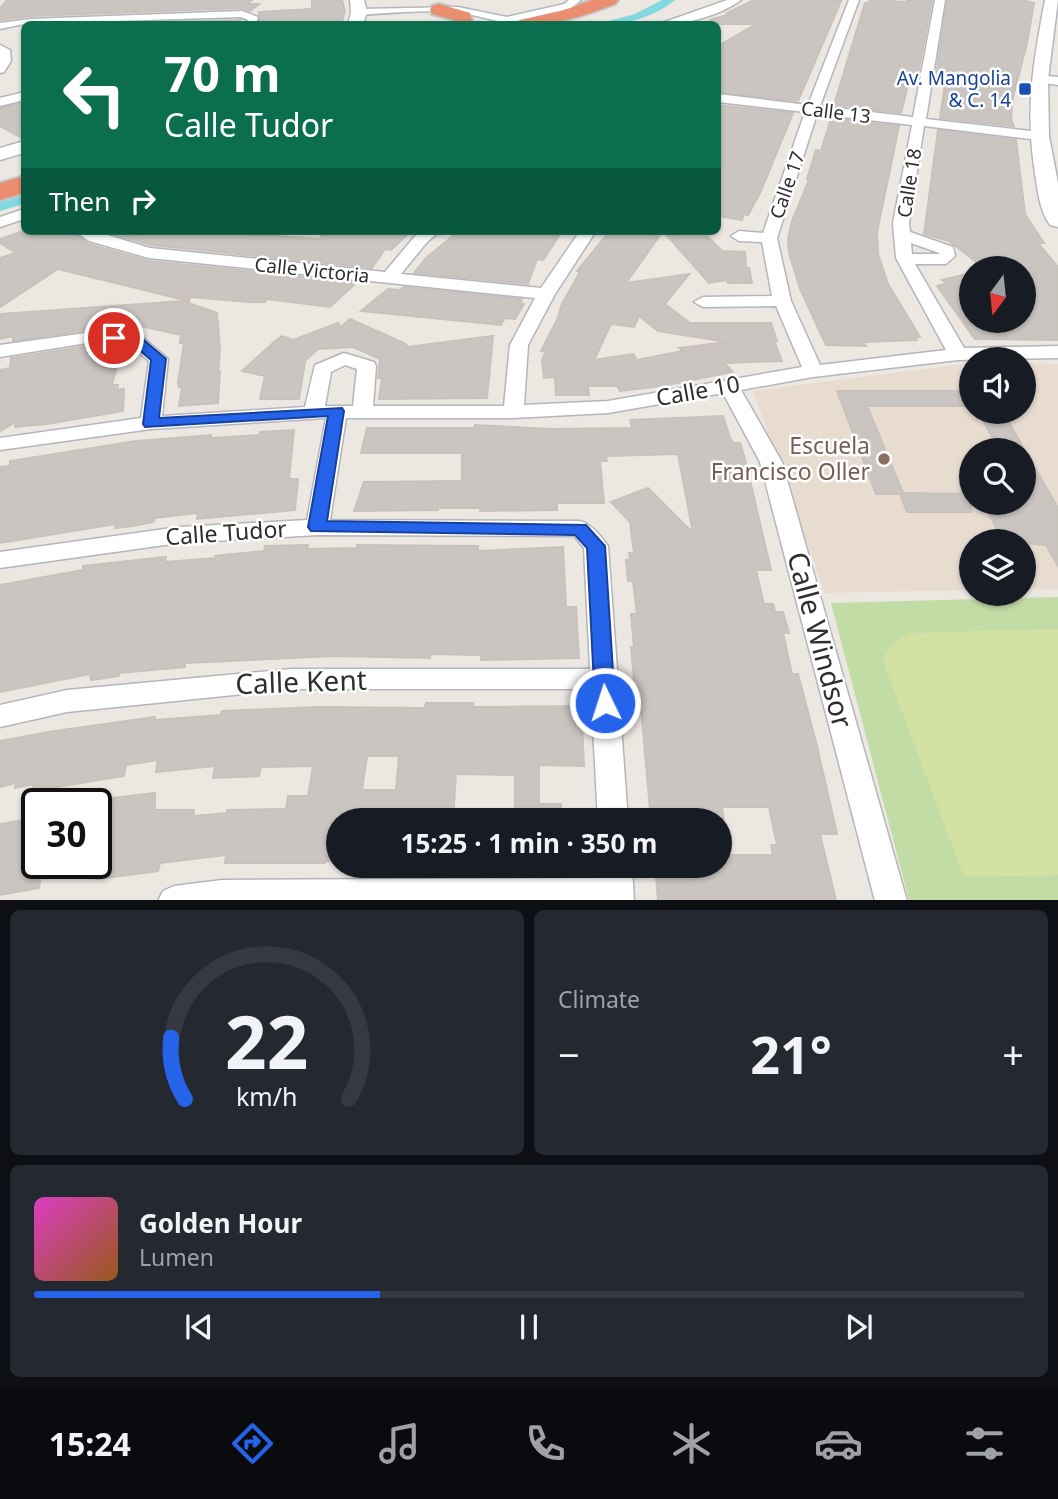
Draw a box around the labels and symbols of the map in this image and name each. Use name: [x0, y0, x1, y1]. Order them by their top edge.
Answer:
place label: Av. Mangolia & C. 14: [897, 65, 1011, 113]
marker: Av. Mangolia & C. 14: [1017, 81, 1033, 97]
street label: Calle 13: [800, 95, 872, 129]
street label: Calle 18: [891, 146, 927, 220]
street label: Calle 17: [763, 148, 811, 222]
street label: Calle Victoria: [253, 251, 371, 289]
north arrow: [959, 256, 1036, 332]
pin: [84, 308, 144, 368]
street label: Calle 10: [653, 367, 742, 413]
place label: Escuela Francisco Oller: [711, 429, 870, 487]
marker: Escuela Francisco Oller: [876, 451, 892, 467]
street label: Calle Tudor: [164, 512, 288, 552]
street label: Calle Windsor: [779, 548, 863, 732]
street label: Calle Kent: [235, 660, 367, 702]
position arrow: [568, 666, 642, 740]
speed limit sign: 30: [21, 788, 112, 879]

